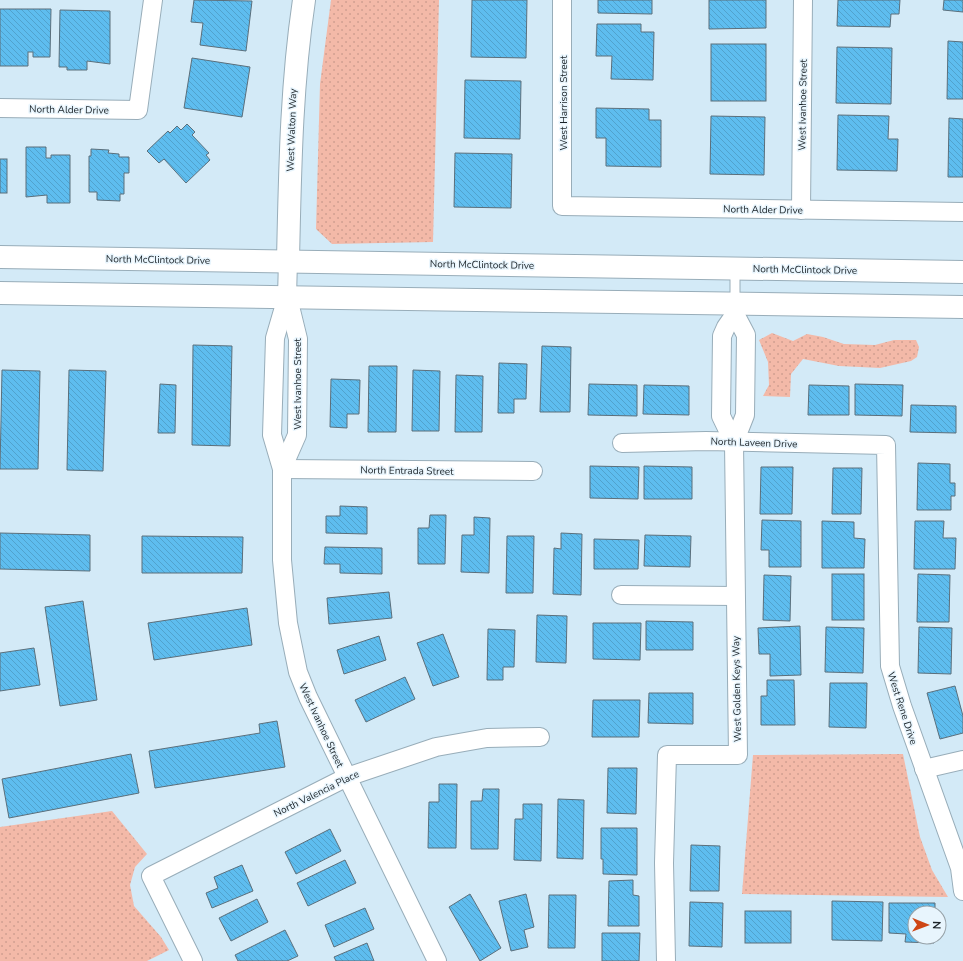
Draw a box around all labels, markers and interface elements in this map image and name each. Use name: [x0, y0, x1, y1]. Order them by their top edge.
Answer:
street label: West Harrison Street: [557, 55, 571, 150]
street label: West Ivanhoe Street: [795, 59, 811, 151]
street label: West Walton Way: [284, 87, 300, 172]
street label: North Alder Drive: [29, 102, 109, 118]
street label: North Alder Drive: [723, 202, 803, 218]
street label: North McClintock Drive: [106, 252, 210, 268]
street label: North McClintock Drive: [430, 257, 534, 273]
street label: North McClintock Drive: [753, 262, 857, 278]
street label: West Ivanhoe Street: [291, 338, 305, 430]
street label: North Laveen Drive: [710, 434, 798, 452]
street label: North Entrada Street: [360, 463, 454, 479]
street label: West Golden Keys Way: [729, 635, 745, 742]
street label: West Rene Drive: [884, 670, 920, 747]
street label: West Ivanhoe Street: [295, 681, 347, 770]
street label: North Valencia Place: [271, 767, 361, 821]
north arrow: [907, 905, 947, 945]
text: N: [929, 921, 944, 929]

